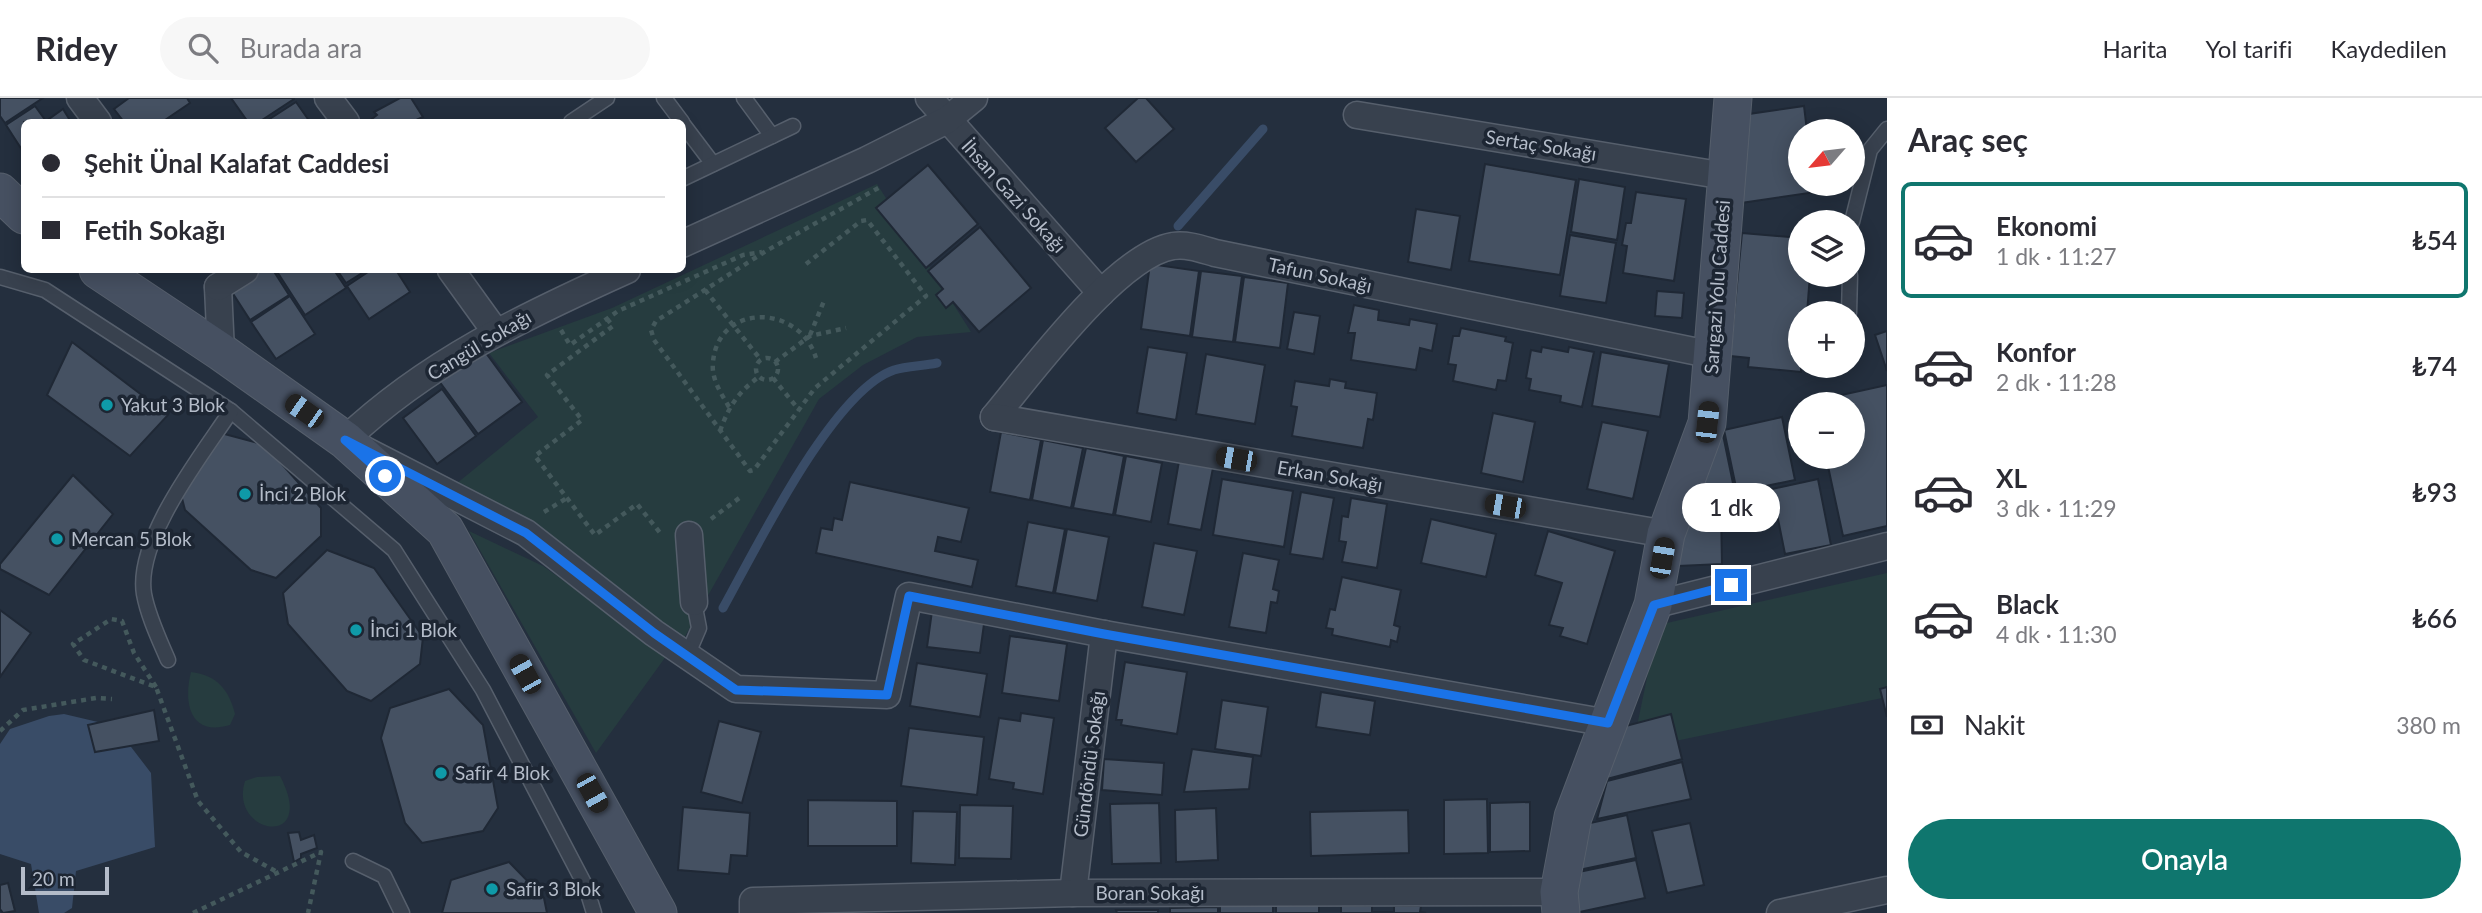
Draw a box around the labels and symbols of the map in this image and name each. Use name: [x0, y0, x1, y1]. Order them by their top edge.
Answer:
north arrow: [1788, 119, 1866, 196]
street label: Sertaç Sokağı: [1484, 124, 1598, 165]
street label: İhsan Gazi Sokağı: [957, 134, 1071, 257]
street label: Sarıgazi Yolu Caddesi: [1699, 199, 1734, 375]
street label: Tafun Sokağı: [1266, 252, 1374, 297]
street label: Cangül Sokağı: [423, 305, 535, 385]
car: [281, 390, 328, 432]
place label: Yakut 3 Blok: [121, 393, 225, 416]
marker: Yakut 3 Blok: [99, 397, 115, 413]
car: [1695, 400, 1720, 444]
car: [1214, 445, 1259, 473]
street label: Erkan Sokağı: [1276, 455, 1385, 496]
route start: [369, 460, 401, 492]
place label: İnci 2 Blok: [259, 482, 347, 505]
callout: 1 dk: [1682, 484, 1780, 532]
marker: İnci 2 Blok: [237, 486, 253, 502]
car: [1483, 492, 1528, 520]
place label: Mercan 5 Blok: [71, 527, 192, 550]
marker: Mercan 5 Blok: [49, 531, 65, 547]
car: [1649, 535, 1676, 581]
route end: [1715, 569, 1747, 601]
place label: İnci 1 Blok: [370, 618, 458, 641]
marker: İnci 1 Blok: [348, 622, 364, 638]
car: [506, 651, 545, 697]
street label: Gündöndü Sokağı: [1068, 689, 1109, 839]
place label: Safir 4 Blok: [455, 761, 550, 784]
marker: Safir 4 Blok: [433, 765, 449, 781]
car: [573, 770, 612, 816]
scale bar: [21, 864, 108, 896]
place label: Safir 3 Blok: [506, 877, 601, 900]
marker: Safir 3 Blok: [484, 881, 500, 897]
street label: Boran Sokağı: [1095, 881, 1205, 904]

